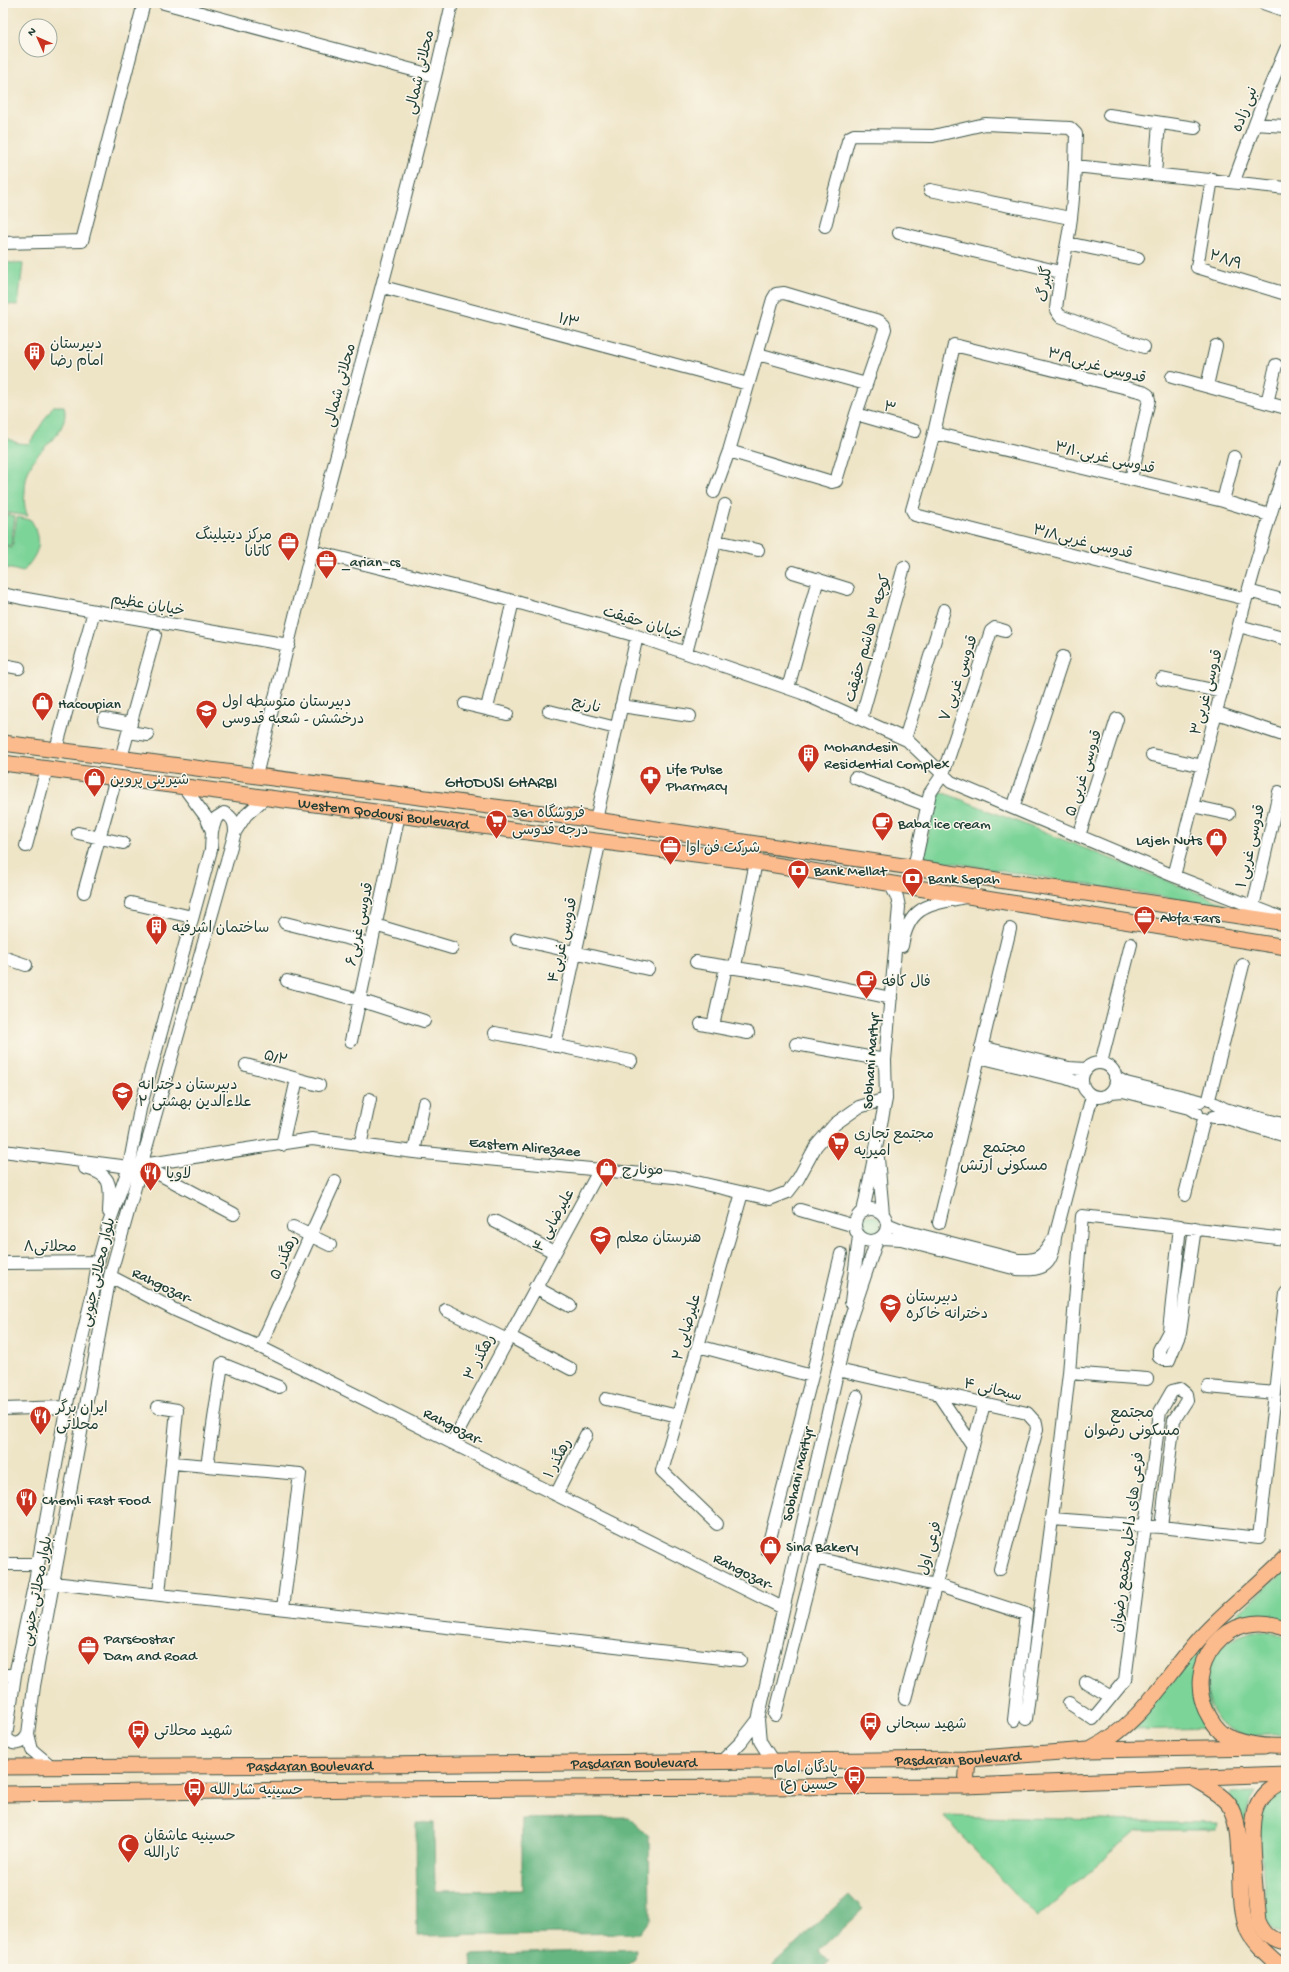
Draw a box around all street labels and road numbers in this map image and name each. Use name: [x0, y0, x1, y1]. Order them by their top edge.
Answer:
street label: محلاتی شمالی: [403, 29, 439, 116]
street label: نبی زاده: [1229, 85, 1263, 135]
street label: ۲۸/۹: [1207, 247, 1244, 274]
street label: گلبرگ: [1033, 265, 1057, 303]
street label: ۱/۳: [556, 310, 581, 333]
street label: محلاتی شمالی: [321, 342, 361, 429]
street label: قدوسی غربی۳/۹: [1045, 345, 1148, 389]
street label: ۳: [881, 399, 898, 419]
street label: قدوسی غربی۳/۱۰: [1053, 439, 1156, 479]
street label: قدوسی غربی۳/۸: [1031, 522, 1134, 564]
street label: کوچه ۳ هاشم حقیقت: [842, 572, 897, 705]
street label: خیابان عظیم: [109, 591, 186, 622]
street label: خیابان حقیقت: [600, 603, 685, 645]
street label: ۷ قدوسی غربی: [937, 633, 983, 724]
street label: قدوسی غربی۳: [1188, 648, 1228, 737]
street label: نارنج: [570, 694, 603, 718]
street label: ۵ قدوسی غربی: [1062, 728, 1107, 819]
street label: Western Qodousi Boulevard: [297, 795, 471, 835]
street label: ۱ قدوسی غربی: [1234, 803, 1270, 890]
street label: قدوسی غربی۶: [343, 881, 379, 968]
street label: قدوسی غربی۴: [545, 896, 583, 985]
street label: Sobhani Martyr: [860, 1011, 884, 1110]
street label: ۵/۲: [262, 1047, 289, 1071]
street label: Eastern Alirezaee: [468, 1134, 582, 1162]
street label: ۴ علیرضایی: [530, 1186, 579, 1256]
street label: بلوار محلاتی جنوبی: [78, 1216, 120, 1329]
street label: ۵ رهگذر: [265, 1232, 303, 1283]
street label: محلاتی۸: [23, 1239, 77, 1257]
street label: Rahgozar-: [129, 1264, 196, 1309]
street label: ۲ علیرضایی: [670, 1292, 706, 1363]
street label: ۳ رهگذر: [459, 1331, 500, 1384]
street label: سبحانی ۴: [962, 1375, 1024, 1406]
street label: Rahgozar-: [420, 1405, 487, 1451]
street label: Sobhani Martyr: [779, 1424, 819, 1523]
street label: ۱ رهگذر: [539, 1435, 576, 1482]
street label: فرعی های داخل مجتمع رضوان: [1109, 1451, 1149, 1633]
street label: فرعی اول: [915, 1520, 947, 1578]
street label: بلوار محلاتی جنوبی: [18, 1535, 57, 1648]
street label: Rahgozar-: [710, 1550, 777, 1596]
street label: Pasdaran Boulevard: [894, 1748, 1023, 1771]
street label: Pasdaran Boulevard: [570, 1755, 698, 1774]
street label: Pasdaran Boulevard: [246, 1758, 374, 1777]

